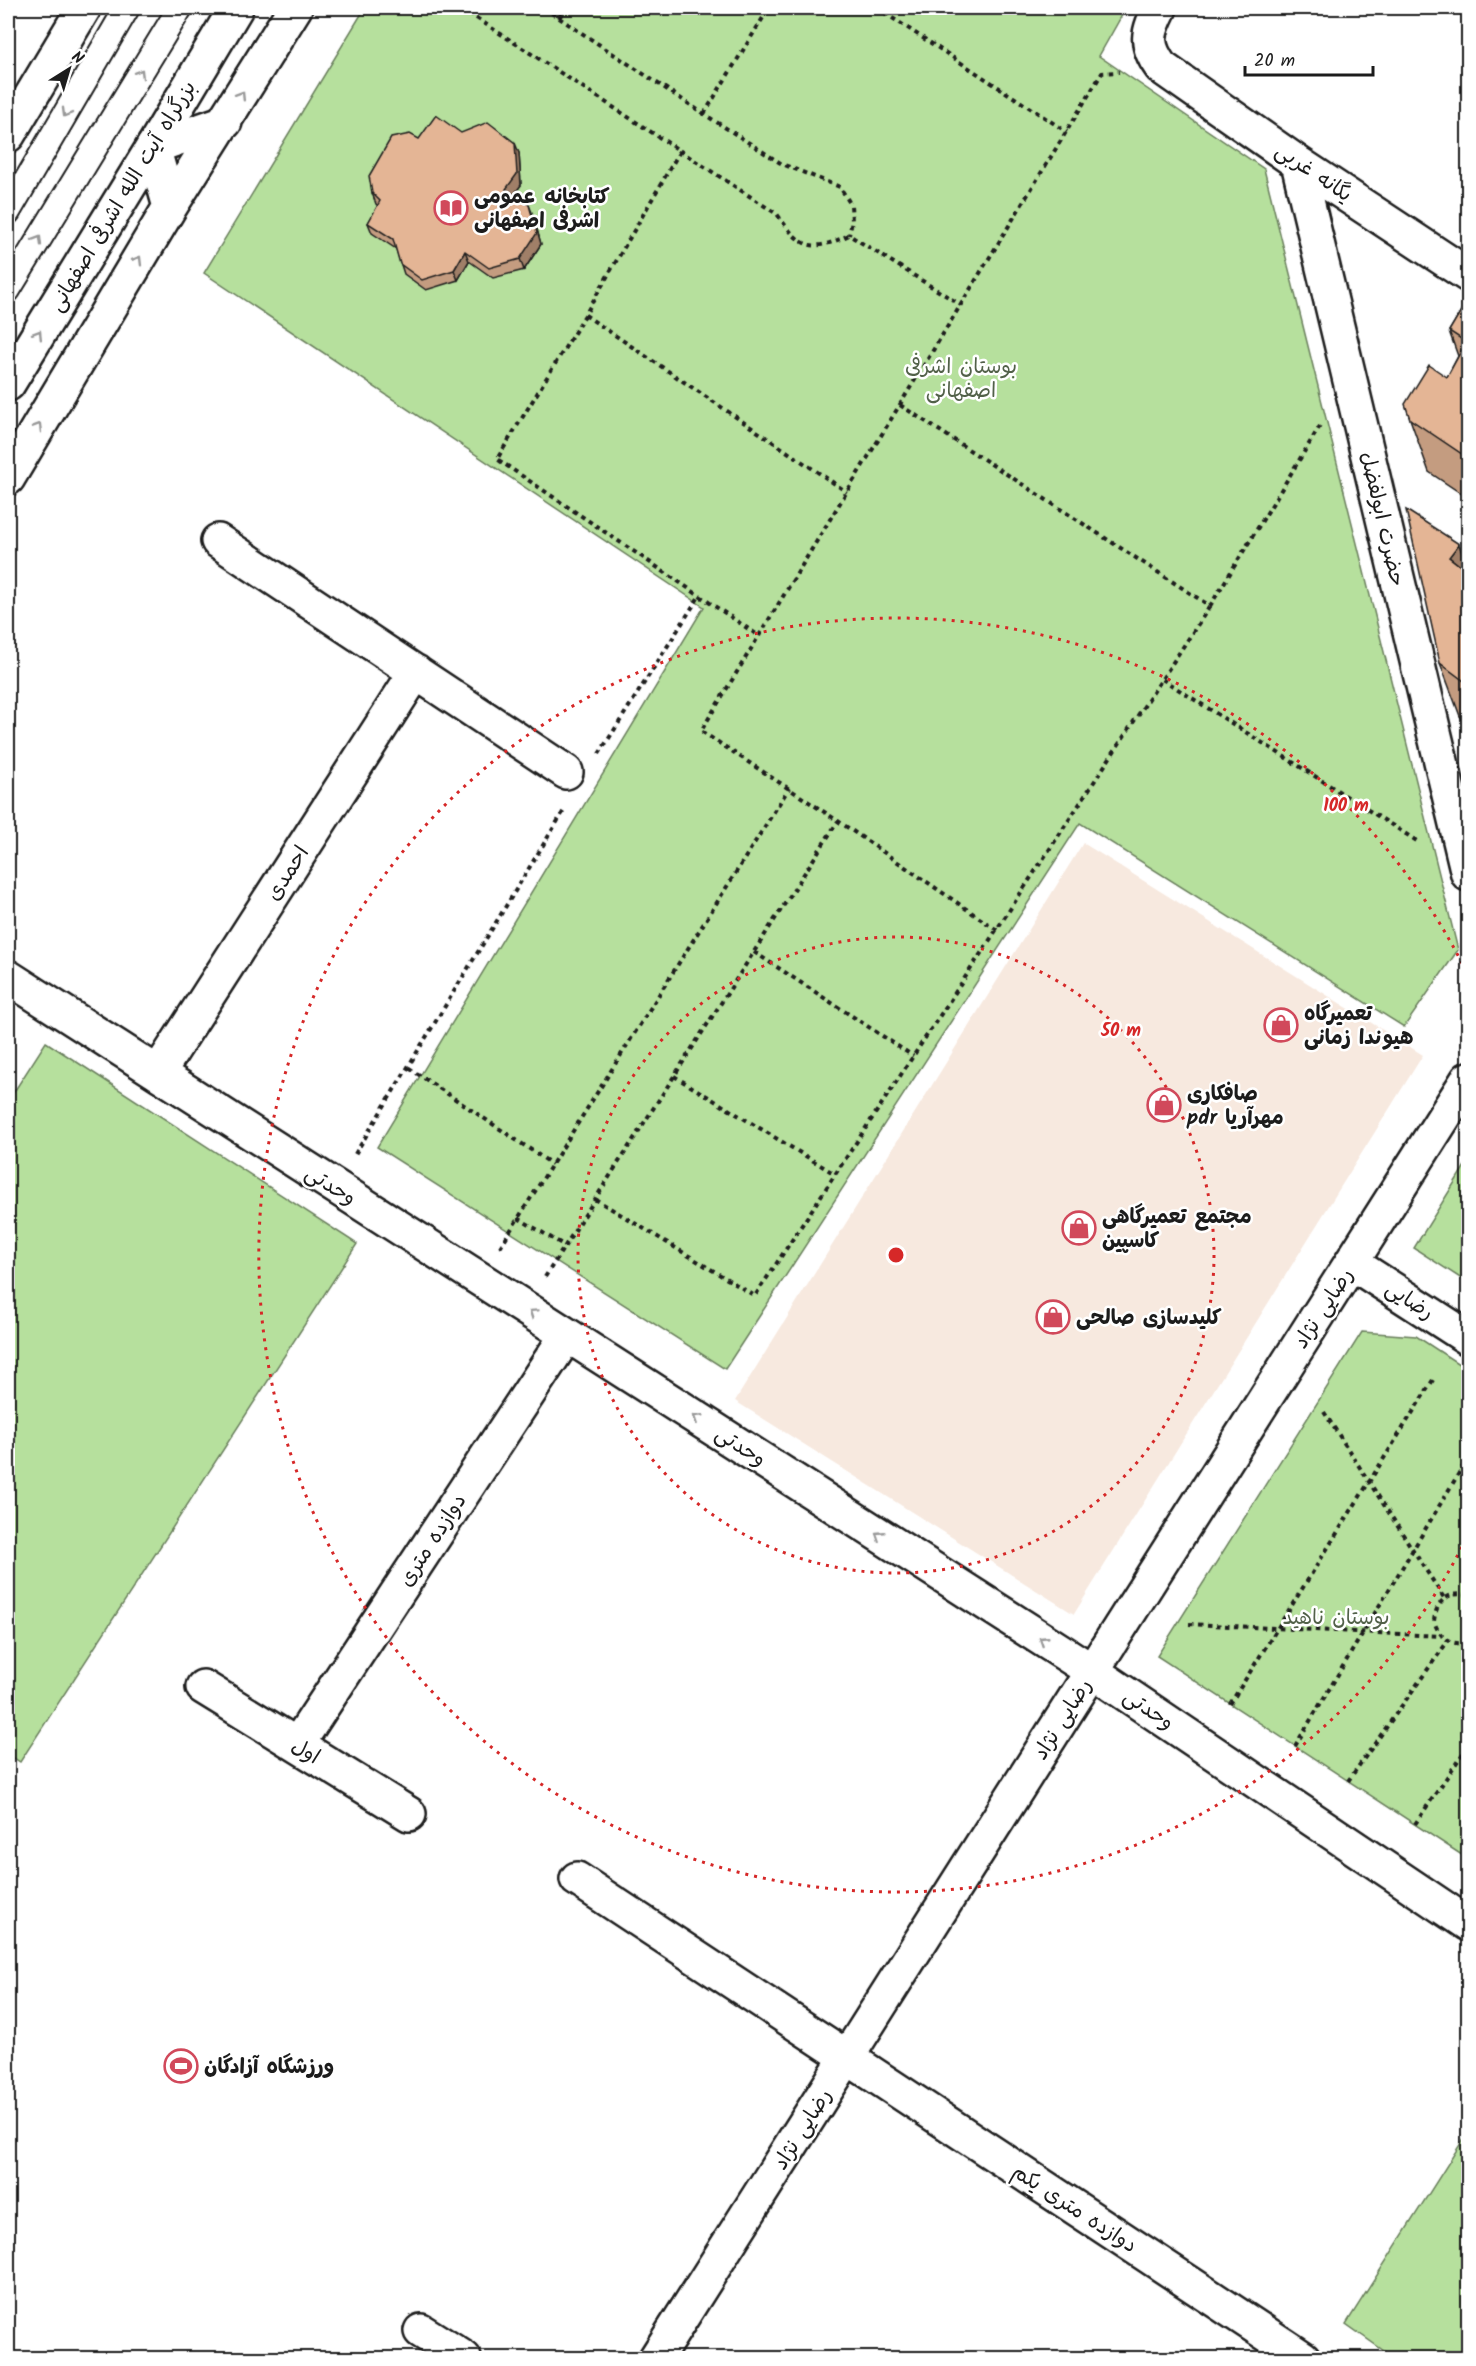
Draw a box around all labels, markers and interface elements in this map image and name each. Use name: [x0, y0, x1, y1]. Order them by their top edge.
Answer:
north arrow: [39, 39, 99, 99]
scale bar: [1245, 39, 1372, 77]
text: N: [66, 45, 89, 71]
text: 20 m: [1254, 47, 1295, 76]
one-way arrow: [132, 69, 143, 80]
street label: بزرگراه آیت الله اشرفی اصفهانی: [41, 75, 206, 319]
one-way arrow: [234, 91, 246, 101]
one-way arrow: [61, 106, 73, 117]
street label: یگانه غربی: [1268, 135, 1358, 211]
place label: کتابخانه عمومی اشرفی اصفهانی: [474, 181, 610, 238]
library icon: کتابخانه عمومی اشرفی اصفهانی: [433, 190, 469, 226]
one-way arrow: [30, 236, 42, 246]
one-way arrow: [131, 256, 142, 266]
one-way arrow: [31, 330, 43, 340]
park label: بوستان اشرفی اصفهانی: [905, 351, 1017, 408]
one-way arrow: [30, 423, 42, 433]
street label: حضرت ابولفضل: [1350, 449, 1413, 590]
text: 100 m: [1323, 792, 1369, 821]
street label: احمدی: [258, 840, 318, 908]
place label: تعمیرگاه هیوندا زمانی: [1304, 998, 1414, 1055]
shop icon: تعمیرگاه هیوندا زمانی: [1263, 1007, 1299, 1043]
text: 50 m: [1100, 1017, 1141, 1046]
place label: صافکاری pdr مهرآریا: [1186, 1078, 1284, 1135]
shop icon: صافکاری pdr مهرآریا: [1146, 1087, 1182, 1123]
street label: وحدتی: [298, 1158, 362, 1215]
place label: مجتمع تعمیرگاهی کاسپین: [1102, 1201, 1252, 1258]
shop icon: مجتمع تعمیرگاهی کاسپین: [1061, 1210, 1097, 1246]
centre of rings: [886, 1245, 906, 1265]
street label: رضایی نژاد: [1286, 1262, 1363, 1356]
street label: رضایی: [1378, 1273, 1440, 1329]
shop icon: کلیدسازى صالحى: [1035, 1299, 1071, 1335]
place label: کلیدسازى صالحى: [1076, 1302, 1222, 1335]
one-way arrow: [529, 1309, 540, 1320]
one-way arrow: [693, 1414, 703, 1426]
street label: وحدتی: [708, 1418, 772, 1476]
street label: دوازده متری: [391, 1488, 476, 1594]
one-way arrow: [875, 1530, 885, 1542]
park label: بوستان ناهید: [1282, 1602, 1390, 1635]
one-way arrow: [1039, 1635, 1049, 1647]
street label: رضایی نژاد: [1025, 1672, 1101, 1767]
street label: وحدتی: [1116, 1681, 1180, 1739]
street label: اول: [284, 1731, 326, 1774]
sports icon: ورزشگاه آزادگان: [163, 2048, 199, 2084]
place label: ورزشگاه آزادگان: [204, 2051, 334, 2084]
street label: رضایی نژاد: [765, 2082, 841, 2177]
street label: دوازده متری یکم: [1005, 2156, 1143, 2262]

